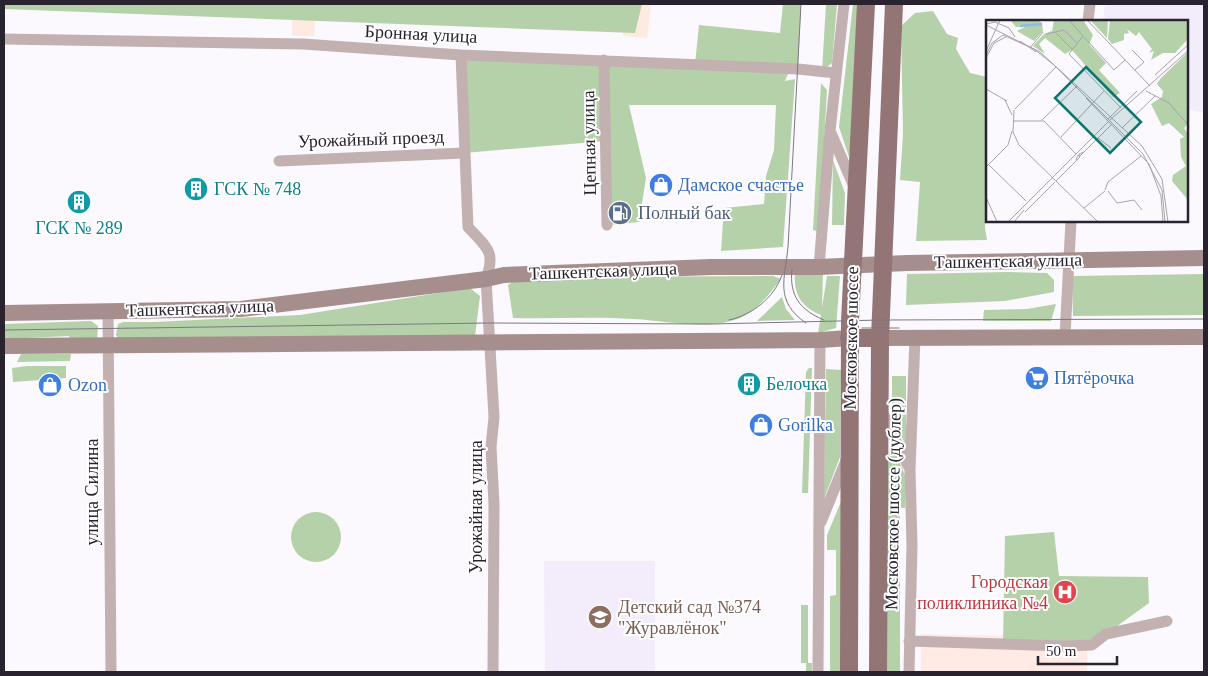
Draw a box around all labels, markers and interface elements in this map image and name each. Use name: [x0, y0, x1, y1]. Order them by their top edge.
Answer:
inset map: [986, 20, 1188, 222]
street label: Бронная улица: [364, 21, 478, 47]
street label: Цепная улица: [578, 90, 600, 196]
street label: Урожайный проезд: [297, 126, 445, 152]
shop icon: Дамское счастье: [648, 172, 674, 198]
place label: Дамское счастье: [678, 175, 804, 195]
building icon: ГСК № 748: [183, 176, 209, 202]
place label: ГСК № 748: [214, 179, 301, 199]
building icon: ГСК № 289: [66, 189, 92, 215]
fuel station icon: Полный бак: [607, 200, 633, 226]
place label: Полный бак: [638, 203, 731, 223]
place label: ГСК № 289: [35, 218, 123, 238]
street label: Ташкентская улица: [934, 250, 1082, 272]
street label: Ташкентская улица: [529, 258, 677, 284]
street label: Московское шоссе: [840, 266, 862, 410]
street label: Ташкентская улица: [126, 295, 274, 321]
supermarket icon: Пятёрочка: [1024, 365, 1050, 391]
place label: Пятёрочка: [1054, 368, 1134, 388]
building icon: Белочка: [736, 371, 762, 397]
shop icon: Ozon: [37, 372, 63, 398]
place label: Белочка: [766, 374, 827, 394]
place label: Ozon: [68, 375, 107, 395]
street label: Московское шоссе (дублер): [881, 398, 906, 610]
shop icon: Gorilka: [748, 412, 774, 438]
place label: Gorilka: [778, 415, 833, 435]
street label: улица Силина: [82, 439, 102, 545]
street label: Урожайная улица: [466, 440, 486, 574]
place label: Городская поликлиника №4: [917, 572, 1048, 613]
hospital icon: Городская поликлиника №4: [1052, 579, 1078, 605]
place label: Детский сад №374 "Журавлёнок": [618, 597, 761, 638]
school or university icon: Детский сад №374 "Журавлёнок": [587, 604, 613, 630]
scale bar: [1038, 634, 1117, 666]
text: 50 m: [1046, 643, 1077, 659]

